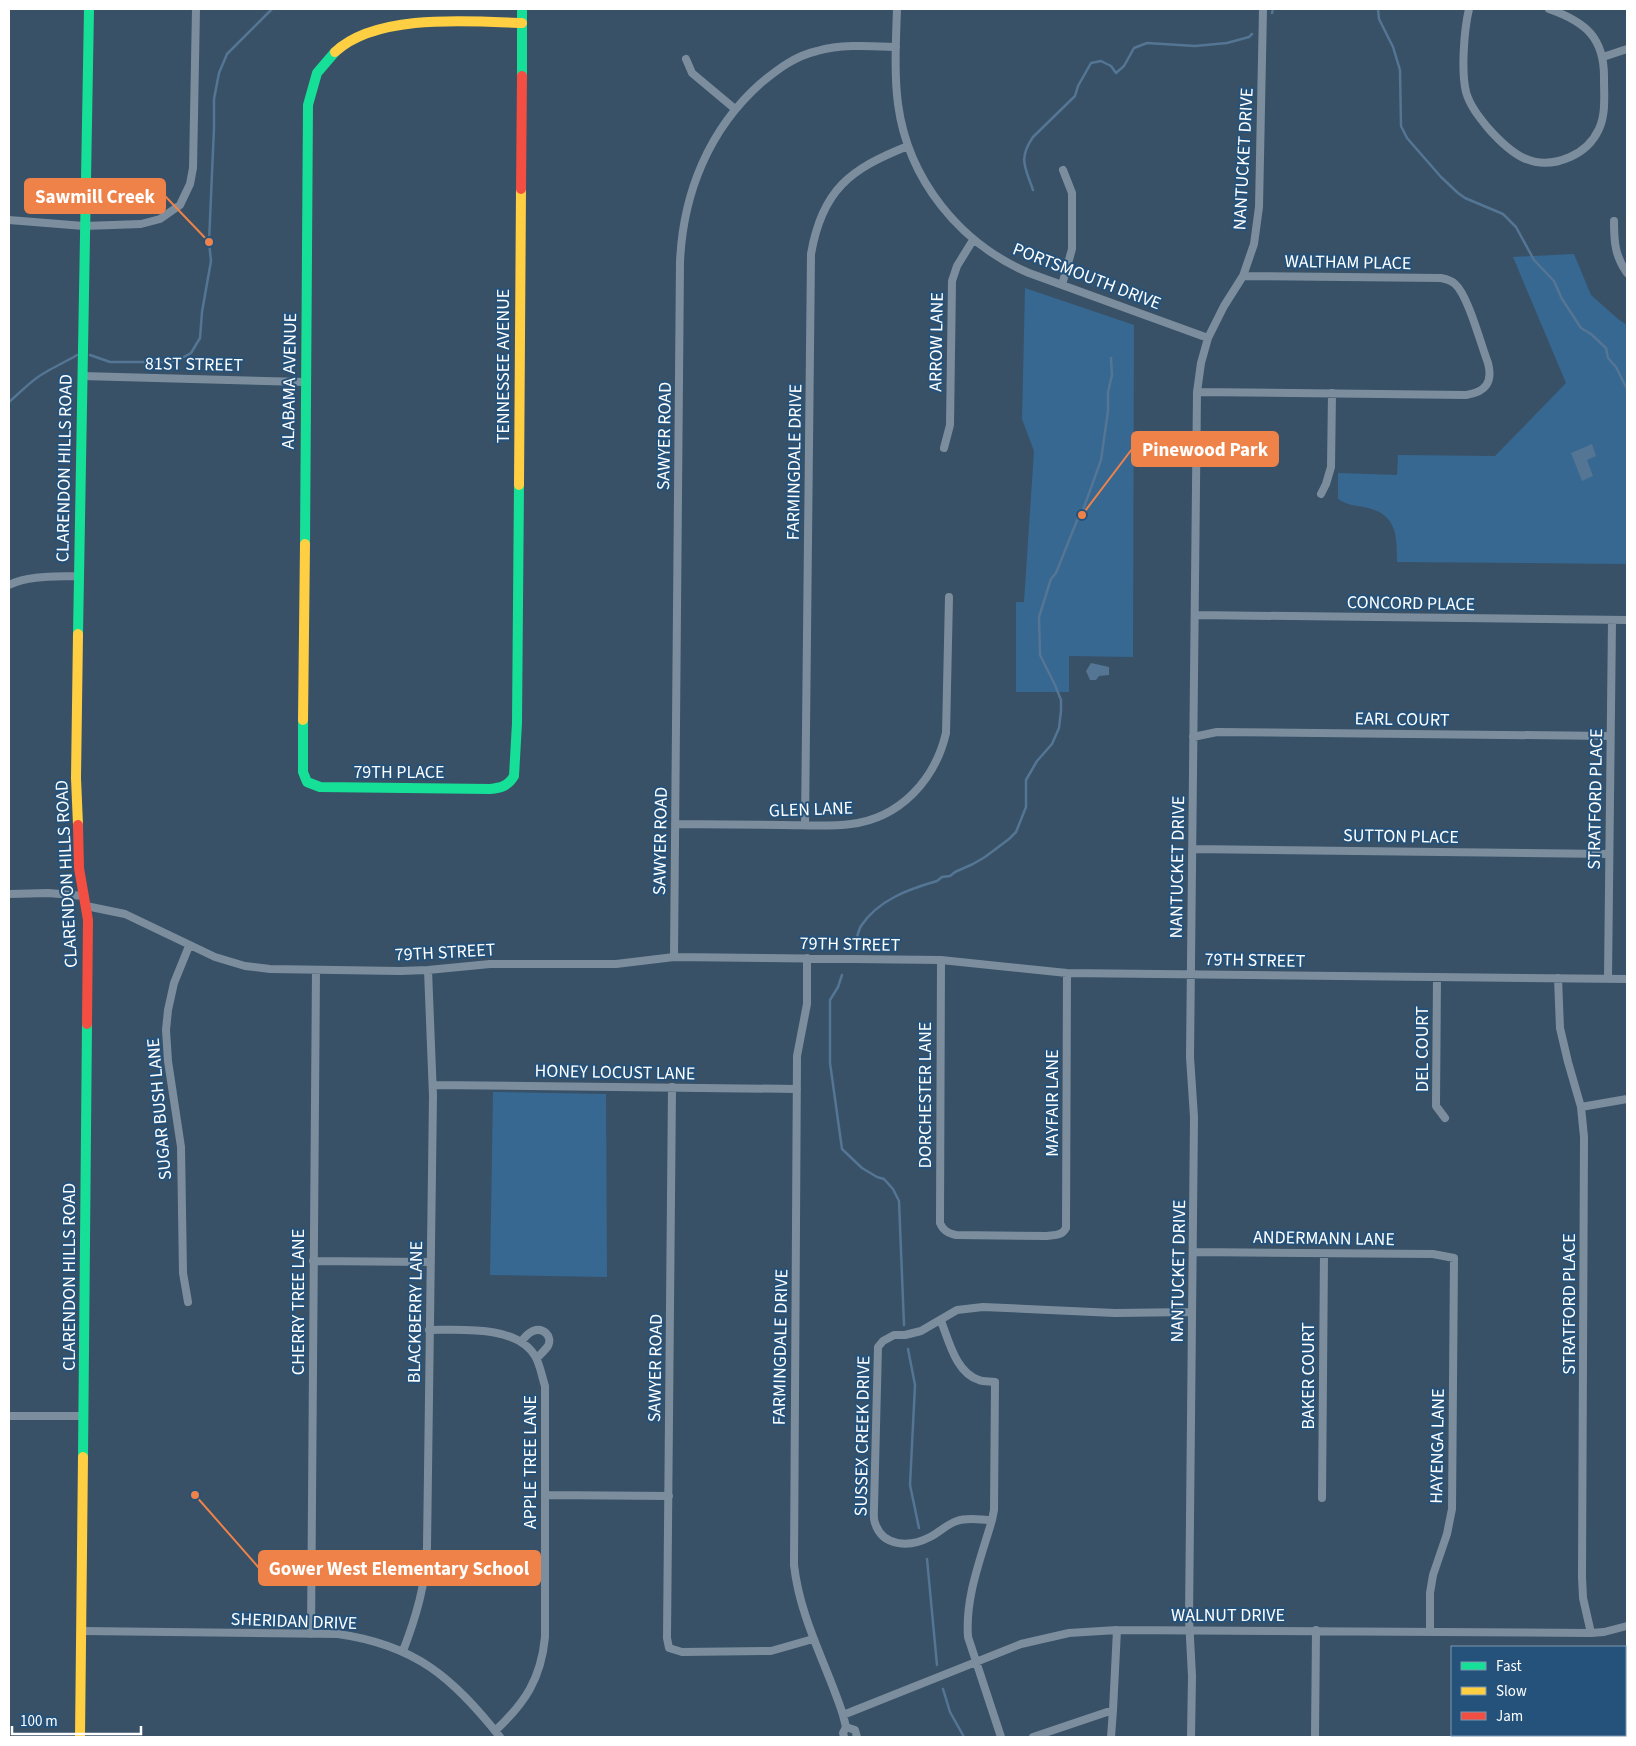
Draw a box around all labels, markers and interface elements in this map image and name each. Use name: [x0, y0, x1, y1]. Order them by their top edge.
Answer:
street label: NANTUCKET DRIVE: [1227, 87, 1260, 231]
callout: Sawmill Creek: [25, 179, 165, 213]
text: Sawmill Creek: [35, 184, 156, 211]
street label: PORTSMOUTH DRIVE: [1009, 237, 1165, 316]
street label: WALTHAM PLACE: [1284, 249, 1412, 276]
street label: TENNESSEE AVENUE: [491, 289, 516, 443]
street label: ARROW LANE: [923, 292, 950, 392]
street label: ALABAMA AVENUE: [276, 313, 303, 449]
street label: 81ST STREET: [145, 351, 244, 378]
street label: CLARENDON HILLS ROAD: [50, 374, 79, 562]
street label: SAWYER ROAD: [651, 382, 678, 490]
street label: FARMINGDALE DRIVE: [781, 384, 808, 540]
callout: Pinewood Park: [1132, 432, 1278, 466]
text: Pinewood Park: [1142, 437, 1269, 464]
street label: CONCORD PLACE: [1347, 590, 1475, 617]
street label: EARL COURT: [1354, 706, 1450, 733]
street label: STRATFORD PLACE: [1582, 728, 1609, 870]
street label: 79TH PLACE: [353, 760, 445, 785]
street label: CLARENDON HILLS ROAD: [49, 779, 84, 969]
street label: SAWYER ROAD: [647, 787, 674, 895]
street label: GLEN LANE: [768, 796, 854, 823]
street label: NANTUCKET DRIVE: [1164, 796, 1191, 938]
street label: SUTTON PLACE: [1343, 823, 1459, 850]
street label: 79TH STREET: [799, 931, 901, 958]
street label: 79TH STREET: [394, 937, 496, 968]
street label: 79TH STREET: [1204, 947, 1306, 974]
street label: DEL COURT: [1410, 1006, 1435, 1092]
street label: DORCHESTER LANE: [913, 1022, 938, 1168]
street label: SUGAR BUSH LANE: [141, 1037, 178, 1181]
street label: MAYFAIR LANE: [1040, 1049, 1065, 1157]
street label: HONEY LOCUST LANE: [534, 1059, 696, 1086]
street label: CLARENDON HILLS ROAD: [57, 1183, 82, 1371]
street label: NANTUCKET DRIVE: [1165, 1200, 1192, 1342]
street label: ANDERMANN LANE: [1253, 1225, 1395, 1252]
street label: CHERRY TREE LANE: [286, 1229, 311, 1375]
street label: STRATFORD PLACE: [1557, 1233, 1582, 1375]
street label: BLACKBERRY LANE: [402, 1241, 429, 1383]
street label: FARMINGDALE DRIVE: [767, 1269, 794, 1425]
street label: SAWYER ROAD: [642, 1314, 669, 1422]
street label: BAKER COURT: [1296, 1322, 1321, 1430]
street label: SUSSEX CREEK DRIVE: [849, 1355, 876, 1517]
street label: HAYENGA LANE: [1424, 1388, 1451, 1504]
street label: APPLE TREE LANE: [518, 1395, 543, 1529]
callout: Gower West Elementary School: [259, 1551, 540, 1585]
text: Gower West Elementary School: [269, 1556, 530, 1583]
street label: WALNUT DRIVE: [1171, 1603, 1285, 1628]
street label: SHERIDAN DRIVE: [230, 1607, 358, 1636]
legend: [1451, 1646, 1626, 1736]
text: Fast: [1496, 1656, 1522, 1677]
text: Slow: [1496, 1681, 1527, 1702]
scale bar: [12, 1704, 141, 1736]
text: Jam: [1496, 1706, 1523, 1727]
text: 100 m: [20, 1711, 58, 1732]

